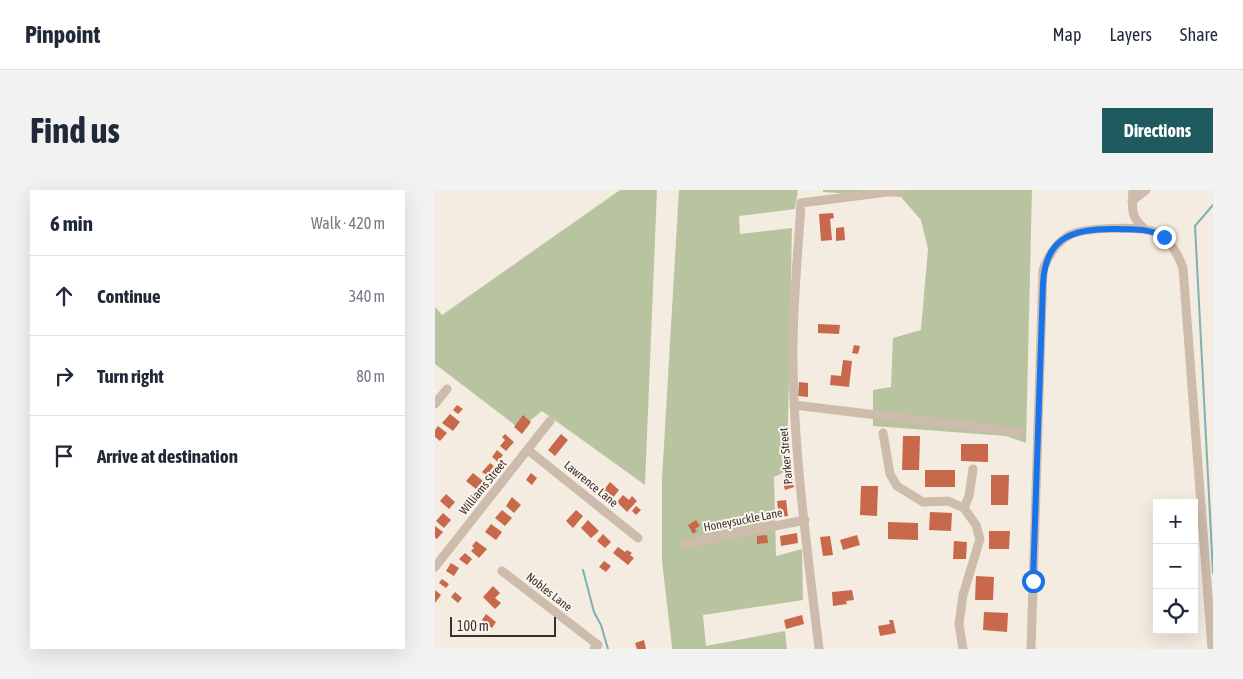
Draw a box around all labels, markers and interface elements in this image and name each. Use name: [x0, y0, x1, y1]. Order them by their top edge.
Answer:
text: Pinpoint: [25, 21, 100, 48]
text: Map: [1052, 24, 1081, 45]
text: Layers: [1109, 24, 1152, 45]
text: Share: [1180, 24, 1218, 45]
button: Directions: [1102, 108, 1213, 153]
text: Find us: [30, 110, 120, 150]
text: 6 min: [50, 211, 93, 235]
text: Walk · 420 m: [311, 214, 385, 232]
route end: [1153, 226, 1176, 249]
icon: ahead: [50, 282, 78, 310]
text: Continue: [97, 285, 161, 307]
text: 340 m: [349, 287, 385, 305]
icon: right: [50, 362, 78, 390]
text: Turn right: [97, 365, 164, 387]
text: 80 m: [356, 367, 385, 385]
street label: Parker Street: [777, 427, 795, 485]
icon: arrive: [50, 442, 78, 470]
text: Arrive at destination: [97, 445, 238, 467]
street label: Williams Street: [456, 456, 510, 517]
street label: Lawrence Lane: [561, 458, 621, 510]
map controls: [1153, 499, 1198, 634]
button: +: [1153, 499, 1198, 544]
street label: Honeysuckle Lane: [702, 505, 784, 535]
button: −: [1153, 544, 1198, 589]
street label: Nobles Lane: [523, 570, 575, 614]
route start: [1022, 570, 1045, 593]
button: locate: [1153, 589, 1198, 634]
scale bar: [450, 614, 556, 637]
text: 100 m: [457, 618, 489, 634]

